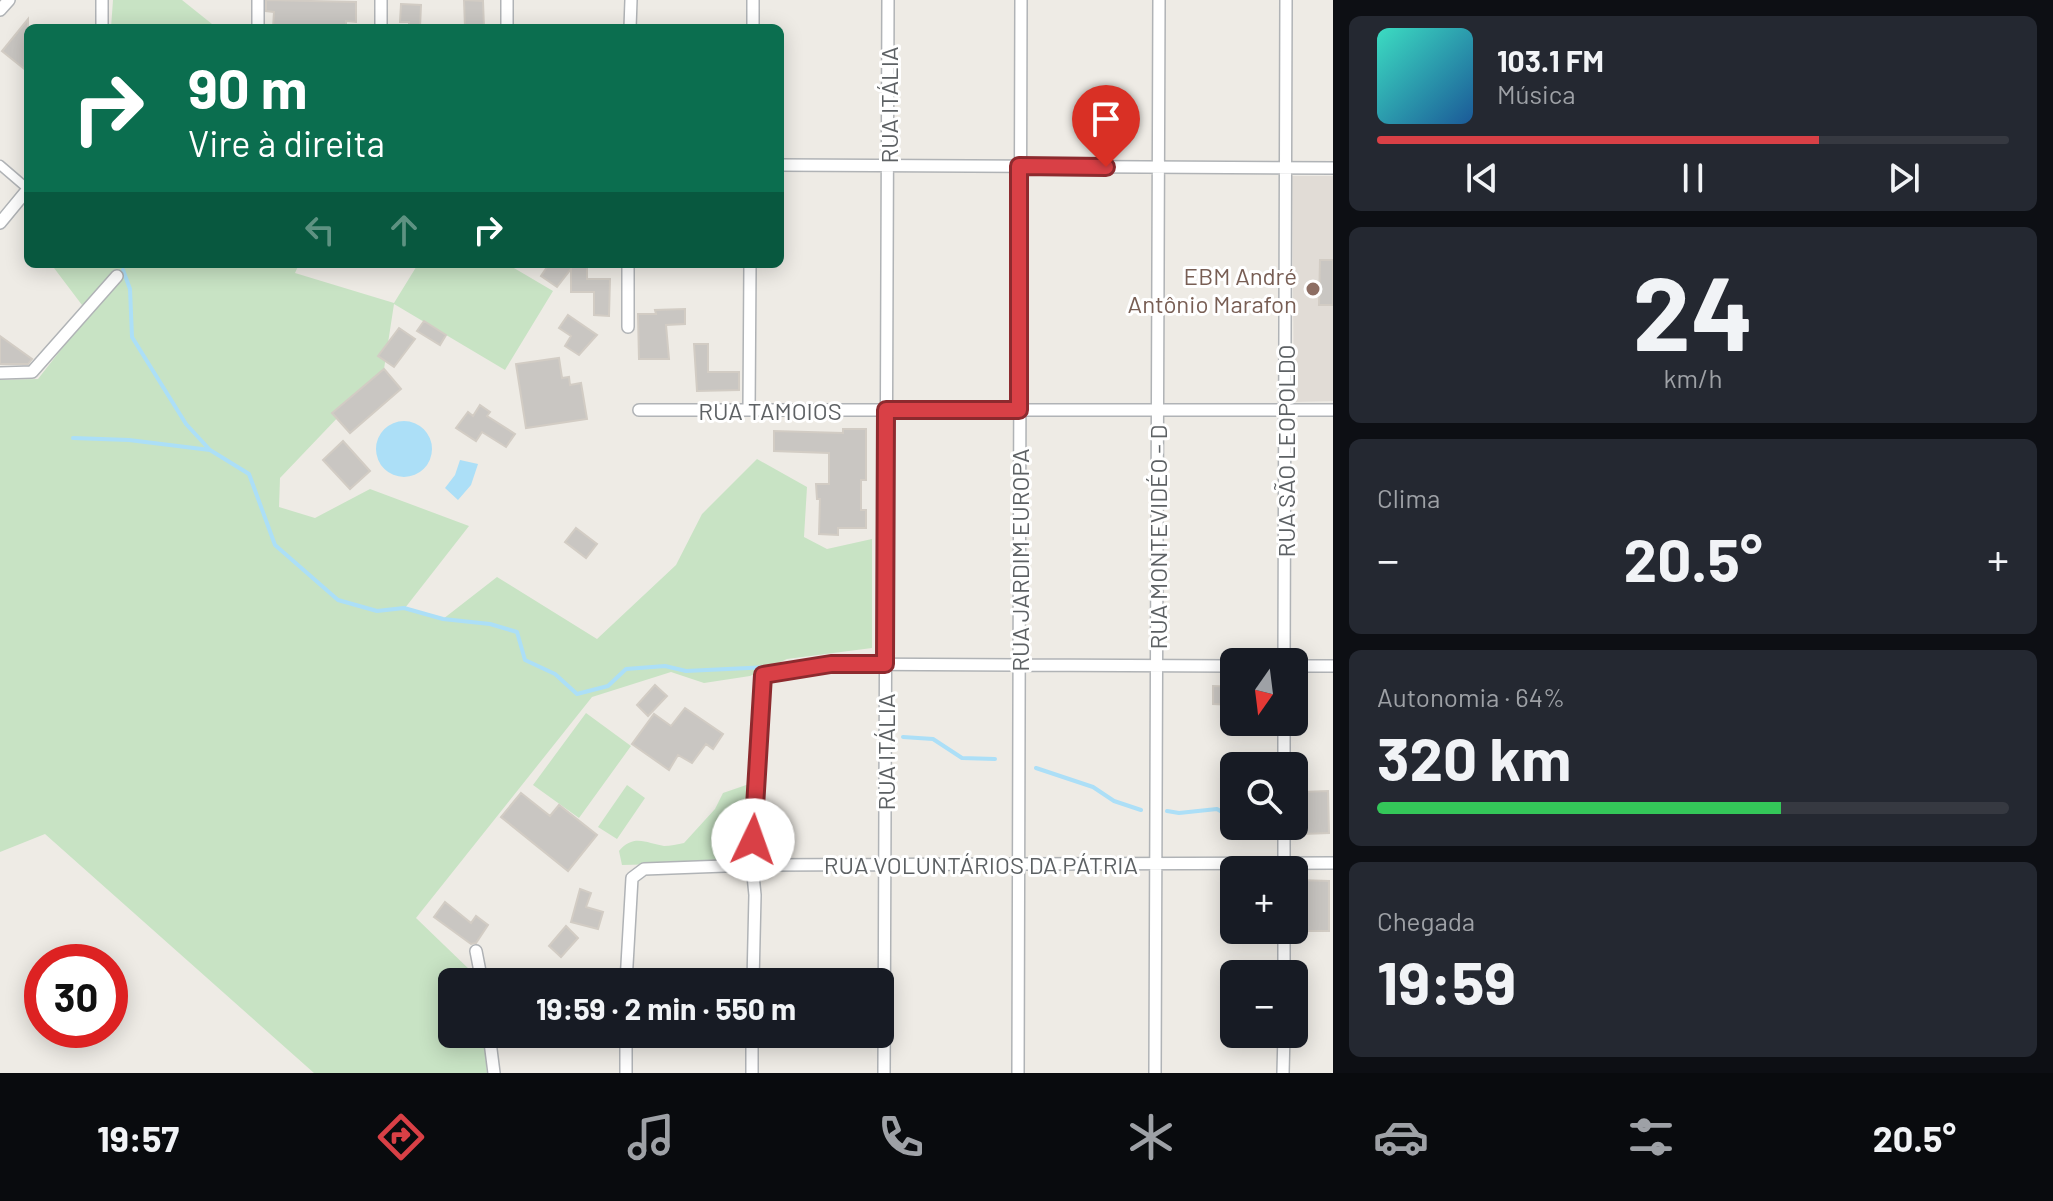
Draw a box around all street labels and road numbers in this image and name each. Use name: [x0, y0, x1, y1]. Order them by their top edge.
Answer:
street label: RUA ITÁLIA: [874, 47, 903, 163]
street label: RUA SÃO LEOPOLDO: [1271, 345, 1300, 558]
street label: RUA TAMOIOS: [698, 396, 842, 425]
street label: RUA MONTEVIDÉO - D: [1143, 425, 1172, 649]
street label: RUA JARDIM EUROPA: [1005, 448, 1034, 672]
street label: RUA ITÁLIA: [871, 694, 900, 810]
street label: RUA VOLUNTÁRIOS DA PÁTRIA: [824, 850, 1138, 879]

